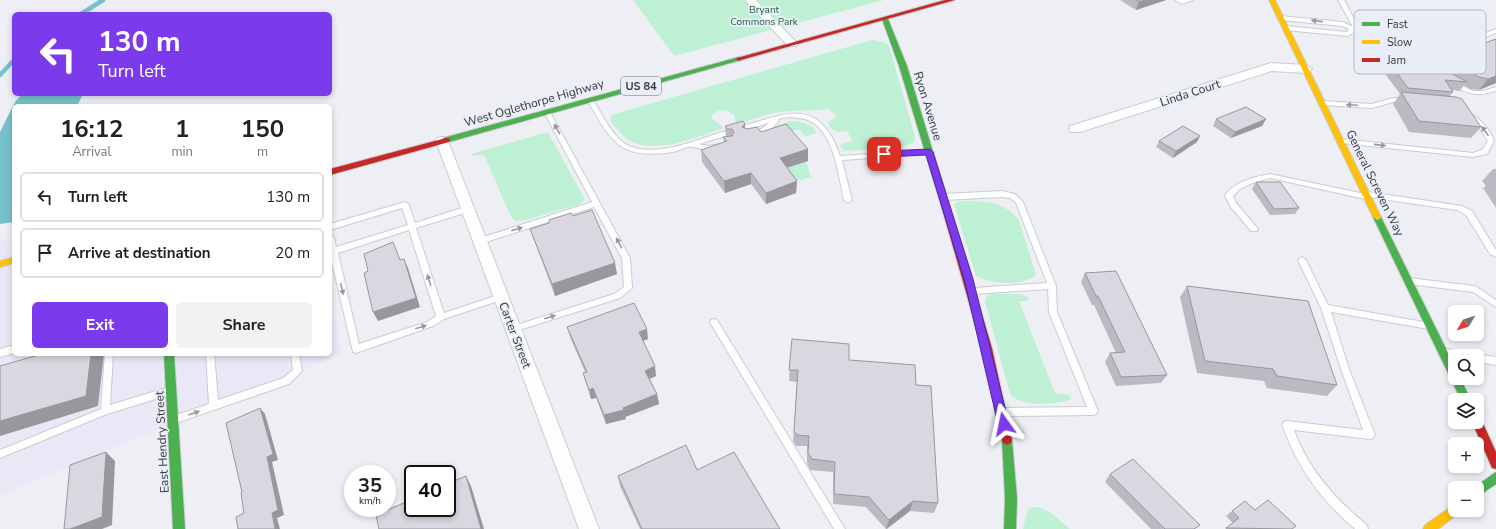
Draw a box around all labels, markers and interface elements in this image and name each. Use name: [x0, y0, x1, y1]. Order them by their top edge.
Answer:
park label: Bryant Commons Park: [730, 3, 799, 29]
legend: [1354, 10, 1486, 74]
text: Fast: [1387, 17, 1408, 32]
one-way arrow: [1311, 18, 1323, 25]
text: 130 m: [98, 23, 181, 61]
icon: left: [32, 28, 84, 80]
text: Slow: [1387, 35, 1412, 50]
text: Jam: [1386, 53, 1406, 68]
text: Turn left: [98, 59, 166, 83]
street label: Ryon Avenue: [910, 69, 946, 143]
street label: West Oglethorpe Highway: [462, 75, 606, 131]
street label: Linda Court: [1158, 75, 1223, 110]
road number: US 84: [621, 77, 661, 95]
one-way arrow: [1346, 101, 1358, 108]
text: 16:12: [60, 113, 123, 145]
text: 1: [175, 113, 189, 145]
text: 150: [241, 113, 284, 145]
one-way arrow: [553, 123, 560, 135]
one-way arrow: [1481, 126, 1489, 137]
street label: General Screven Way: [1342, 127, 1408, 240]
pin: [867, 137, 901, 171]
one-way arrow: [1374, 142, 1386, 149]
text: Arrival: [72, 143, 111, 161]
text: min: [171, 143, 193, 161]
text: m: [257, 143, 268, 161]
icon: arrive: [873, 143, 895, 165]
icon: left: [34, 186, 56, 208]
text: Turn left: [68, 187, 127, 207]
text: 130 m: [266, 187, 310, 207]
one-way arrow: [511, 226, 523, 232]
one-way arrow: [615, 238, 622, 249]
icon: arrive: [34, 242, 56, 264]
text: Arrive at destination: [68, 243, 211, 263]
text: 20 m: [275, 243, 310, 263]
one-way arrow: [426, 274, 432, 286]
one-way arrow: [340, 283, 346, 295]
street label: Carter Street: [495, 300, 535, 371]
button: Exit: [32, 302, 168, 348]
button: Share: [176, 302, 312, 348]
north arrow: [1448, 305, 1484, 341]
map controls: [1448, 305, 1484, 517]
one-way arrow: [545, 314, 557, 320]
one-way arrow: [416, 324, 428, 330]
button: search: [1448, 349, 1484, 385]
street label: East Hendry Street: [151, 390, 173, 493]
button: layers: [1448, 393, 1484, 429]
position arrow: [983, 403, 1025, 445]
one-way arrow: [188, 410, 200, 416]
button: +: [1448, 437, 1484, 473]
speed limit sign: 40: [404, 465, 456, 517]
text: 35: [358, 472, 382, 499]
button: −: [1448, 481, 1484, 517]
text: km/h: [359, 494, 381, 508]

